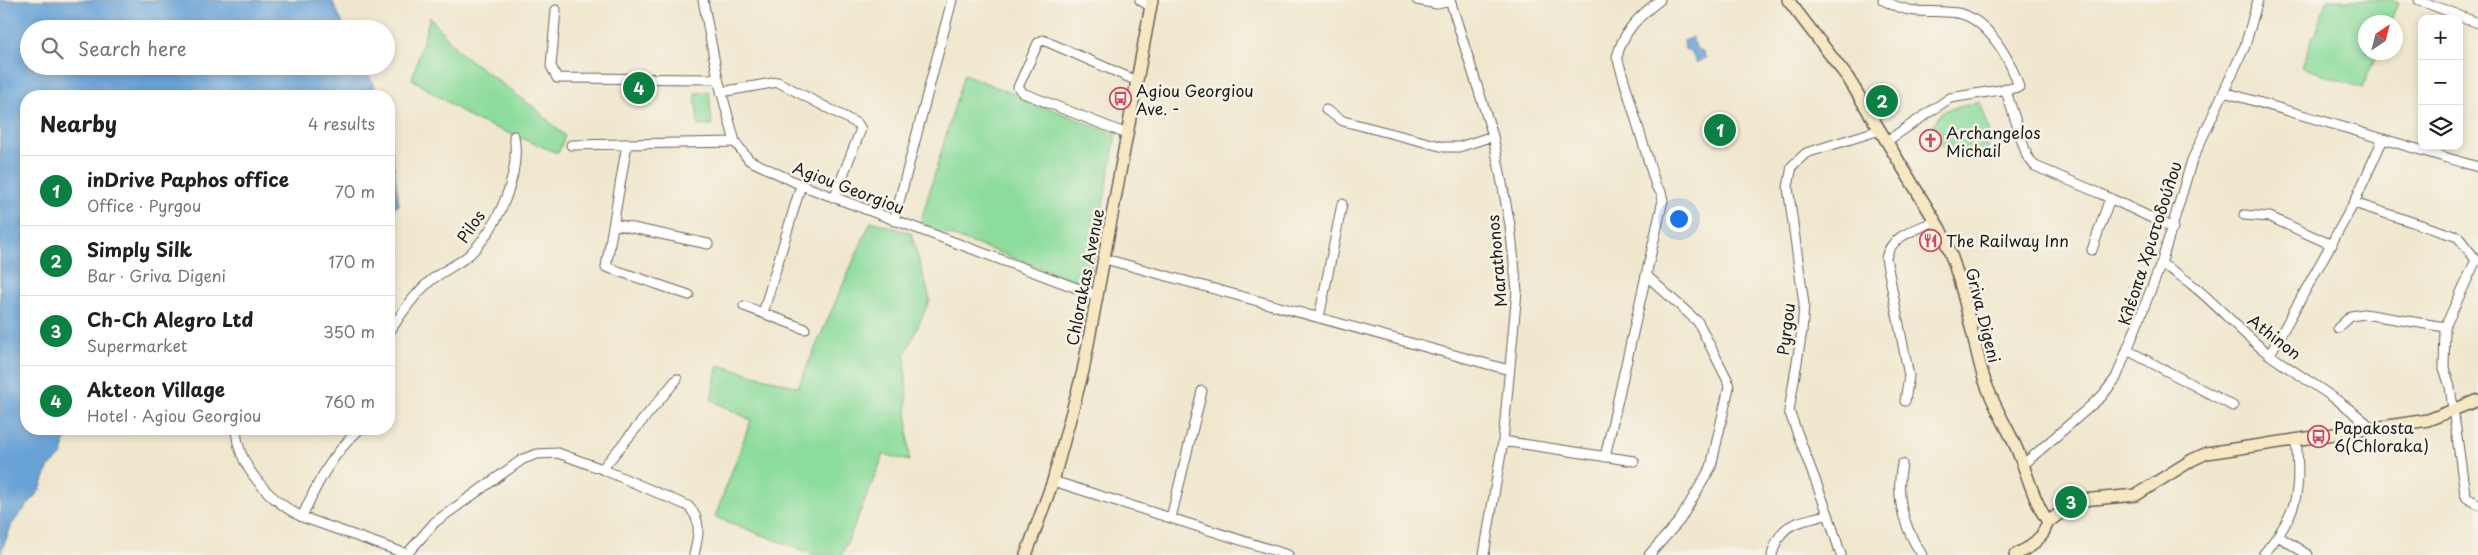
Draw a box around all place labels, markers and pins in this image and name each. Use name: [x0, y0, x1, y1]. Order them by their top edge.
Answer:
pin: 4: [623, 69, 655, 107]
place label: Agiou Georgiou Ave. -: [1136, 78, 1254, 120]
pin: 2: [1866, 82, 1898, 120]
bus stop icon: Agiou Georgiou Ave. -: [1108, 87, 1132, 111]
pin: 1: [1704, 111, 1736, 149]
place label: Archangelos Michail: [1946, 120, 2041, 162]
church icon: Archangelos Michail: [1918, 129, 1942, 153]
restaurant icon: The Railway Inn: [1918, 228, 1942, 252]
place label: The Railway Inn: [1946, 228, 2069, 252]
place label: Papakosta 6(Chloraka): [2334, 415, 2429, 457]
bus stop icon: Papakosta 6(Chloraka): [2306, 424, 2330, 448]
pin: 3: [2055, 483, 2087, 521]

